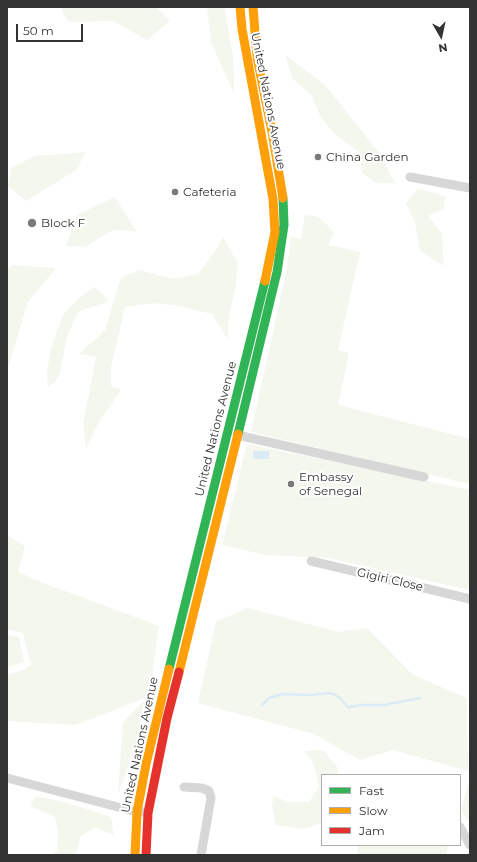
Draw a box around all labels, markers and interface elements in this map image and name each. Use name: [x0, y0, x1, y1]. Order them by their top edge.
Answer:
scale bar: [18, 16, 85, 42]
north arrow: [421, 16, 461, 56]
text: 50 m: [23, 23, 54, 38]
street label: United Nations Avenue: [248, 32, 288, 170]
text: N: [437, 40, 448, 55]
place label: China Garden: [326, 150, 409, 164]
marker: China Garden: [313, 152, 323, 162]
place label: Cafeteria: [183, 185, 237, 199]
marker: Cafeteria: [170, 187, 180, 197]
place label: Block F: [41, 216, 85, 230]
marker: Block F: [26, 217, 38, 229]
street label: United Nations Avenue: [192, 360, 240, 498]
place label: Embassy of Senegal: [299, 470, 362, 498]
marker: Embassy of Senegal: [286, 479, 296, 489]
street label: Gigiri Close: [356, 565, 424, 595]
street label: United Nations Avenue: [119, 676, 161, 814]
legend: [321, 774, 461, 846]
text: Fast: [359, 783, 384, 798]
text: Slow: [359, 803, 388, 818]
text: Jam: [359, 823, 385, 838]

